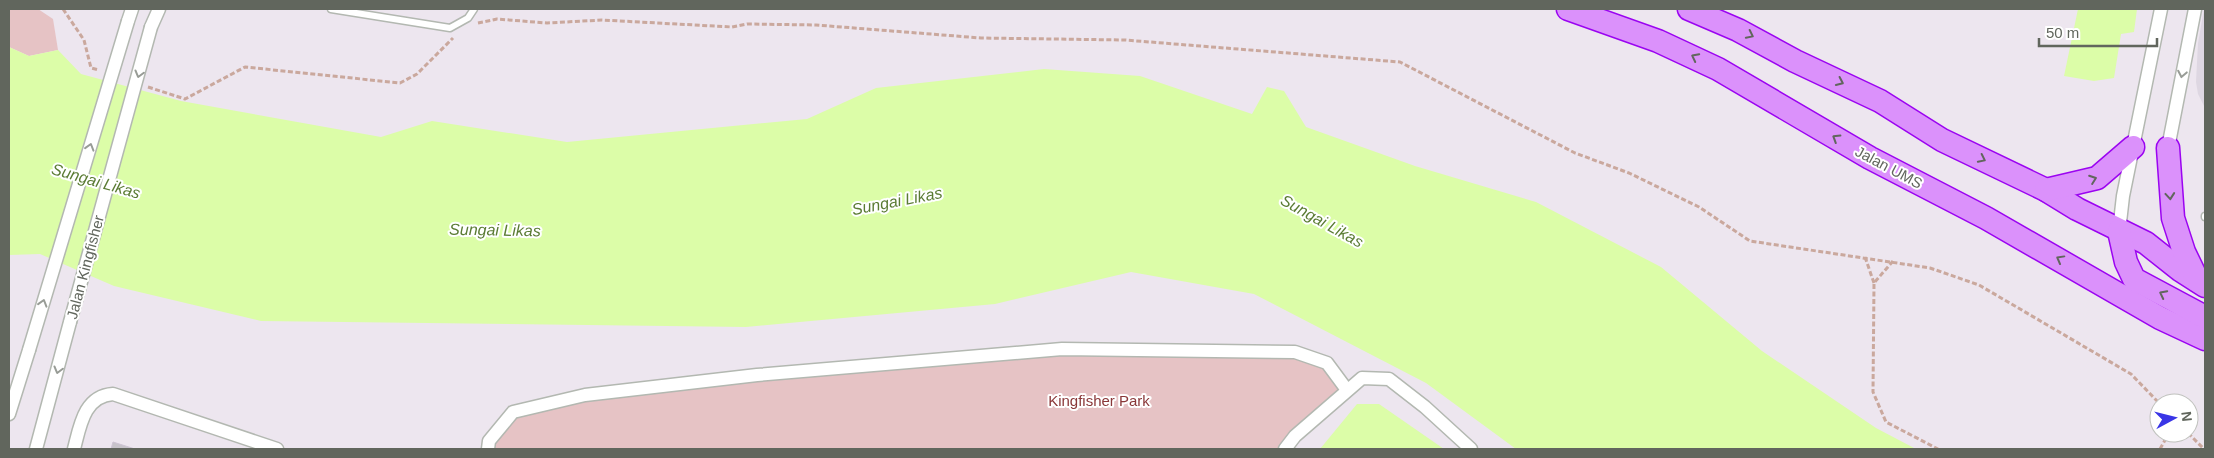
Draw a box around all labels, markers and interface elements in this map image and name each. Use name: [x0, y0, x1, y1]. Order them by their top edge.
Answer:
scale bar: [2039, 15, 2156, 47]
text: 50 m: [2046, 24, 2079, 41]
one-way arrow: [1745, 29, 1754, 40]
one-way arrow: [1691, 53, 1700, 63]
one-way arrow: [2178, 69, 2188, 78]
one-way arrow: [134, 70, 144, 78]
one-way arrow: [1835, 75, 1844, 86]
one-way arrow: [1833, 134, 1842, 144]
street label: Jalan UMS: [1853, 142, 1925, 192]
one-way arrow: [84, 144, 94, 152]
one-way arrow: [1977, 153, 1986, 163]
water label: Sungai Likas: [50, 160, 142, 202]
one-way arrow: [2088, 174, 2097, 184]
water label: Sungai Likas: [850, 184, 944, 218]
water label: Sungai Likas: [1278, 191, 1366, 251]
one-way arrow: [2165, 193, 2176, 201]
street label: Jalan Kingfisher: [63, 213, 107, 321]
water label: Sungai Likas: [449, 221, 541, 239]
one-way arrow: [2056, 256, 2065, 266]
one-way arrow: [2159, 290, 2168, 300]
one-way arrow: [37, 299, 47, 308]
one-way arrow: [53, 365, 64, 374]
park label: Kingfisher Park: [1048, 392, 1150, 409]
north arrow: [2149, 393, 2199, 443]
text: N: [2178, 410, 2195, 422]

